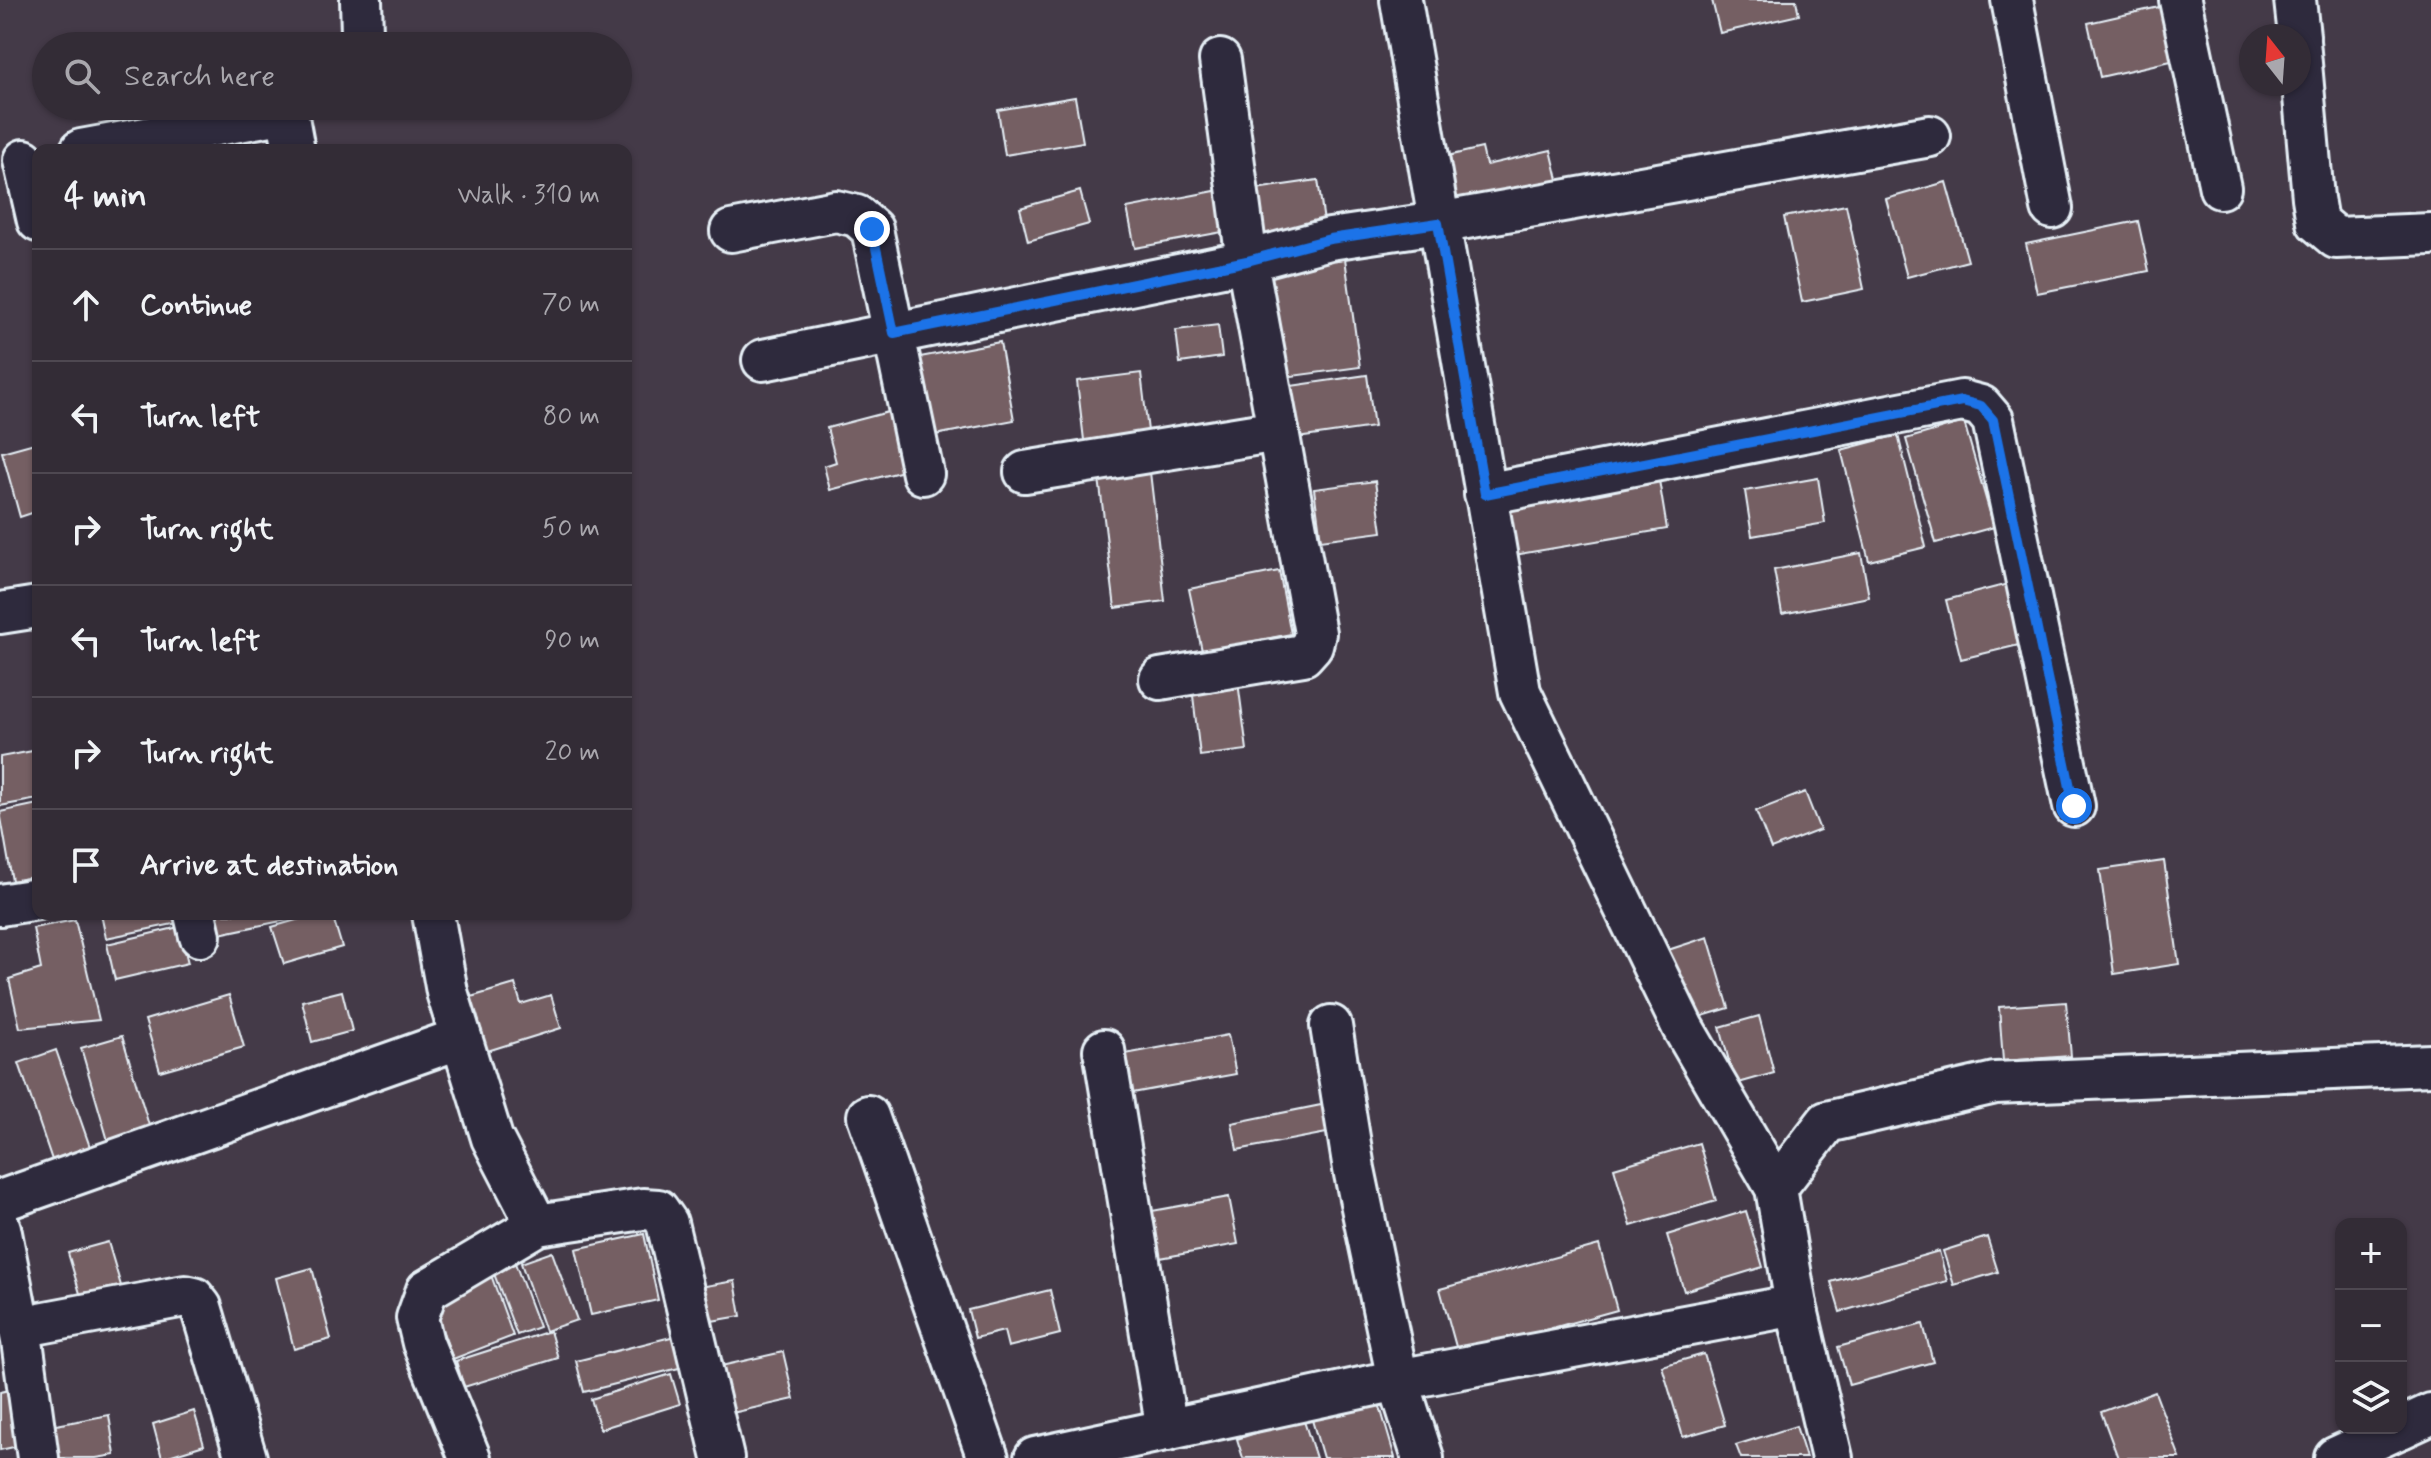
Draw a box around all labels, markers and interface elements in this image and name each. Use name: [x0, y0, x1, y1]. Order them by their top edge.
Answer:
north arrow: [2239, 24, 2311, 96]
search box: [32, 32, 632, 120]
icon: search: [60, 54, 104, 98]
text: Search here: [124, 57, 275, 96]
text: 4 min: [64, 174, 147, 219]
text: Walk · 310 m: [458, 179, 600, 213]
route end: [854, 211, 890, 247]
icon: ahead: [64, 283, 108, 327]
text: Continue: [140, 286, 252, 325]
text: 70 m: [542, 288, 600, 322]
icon: left: [64, 395, 108, 439]
text: Turn left: [140, 398, 260, 437]
text: 80 m: [543, 400, 600, 434]
icon: right: [64, 507, 108, 551]
text: Turn right: [140, 510, 273, 549]
text: 50 m: [542, 512, 600, 546]
icon: left: [64, 619, 108, 663]
text: Turn left: [140, 622, 260, 661]
text: 90 m: [545, 624, 600, 658]
icon: right: [64, 731, 108, 775]
text: Turn right: [140, 734, 273, 773]
text: 20 m: [545, 736, 600, 770]
route start: [2056, 788, 2092, 824]
icon: arrive: [64, 843, 108, 887]
text: Arrive at destination: [140, 846, 398, 885]
map controls: [2335, 1218, 2407, 1434]
button: +: [2335, 1218, 2407, 1290]
button: −: [2335, 1290, 2407, 1362]
button: layers: [2335, 1362, 2407, 1434]

